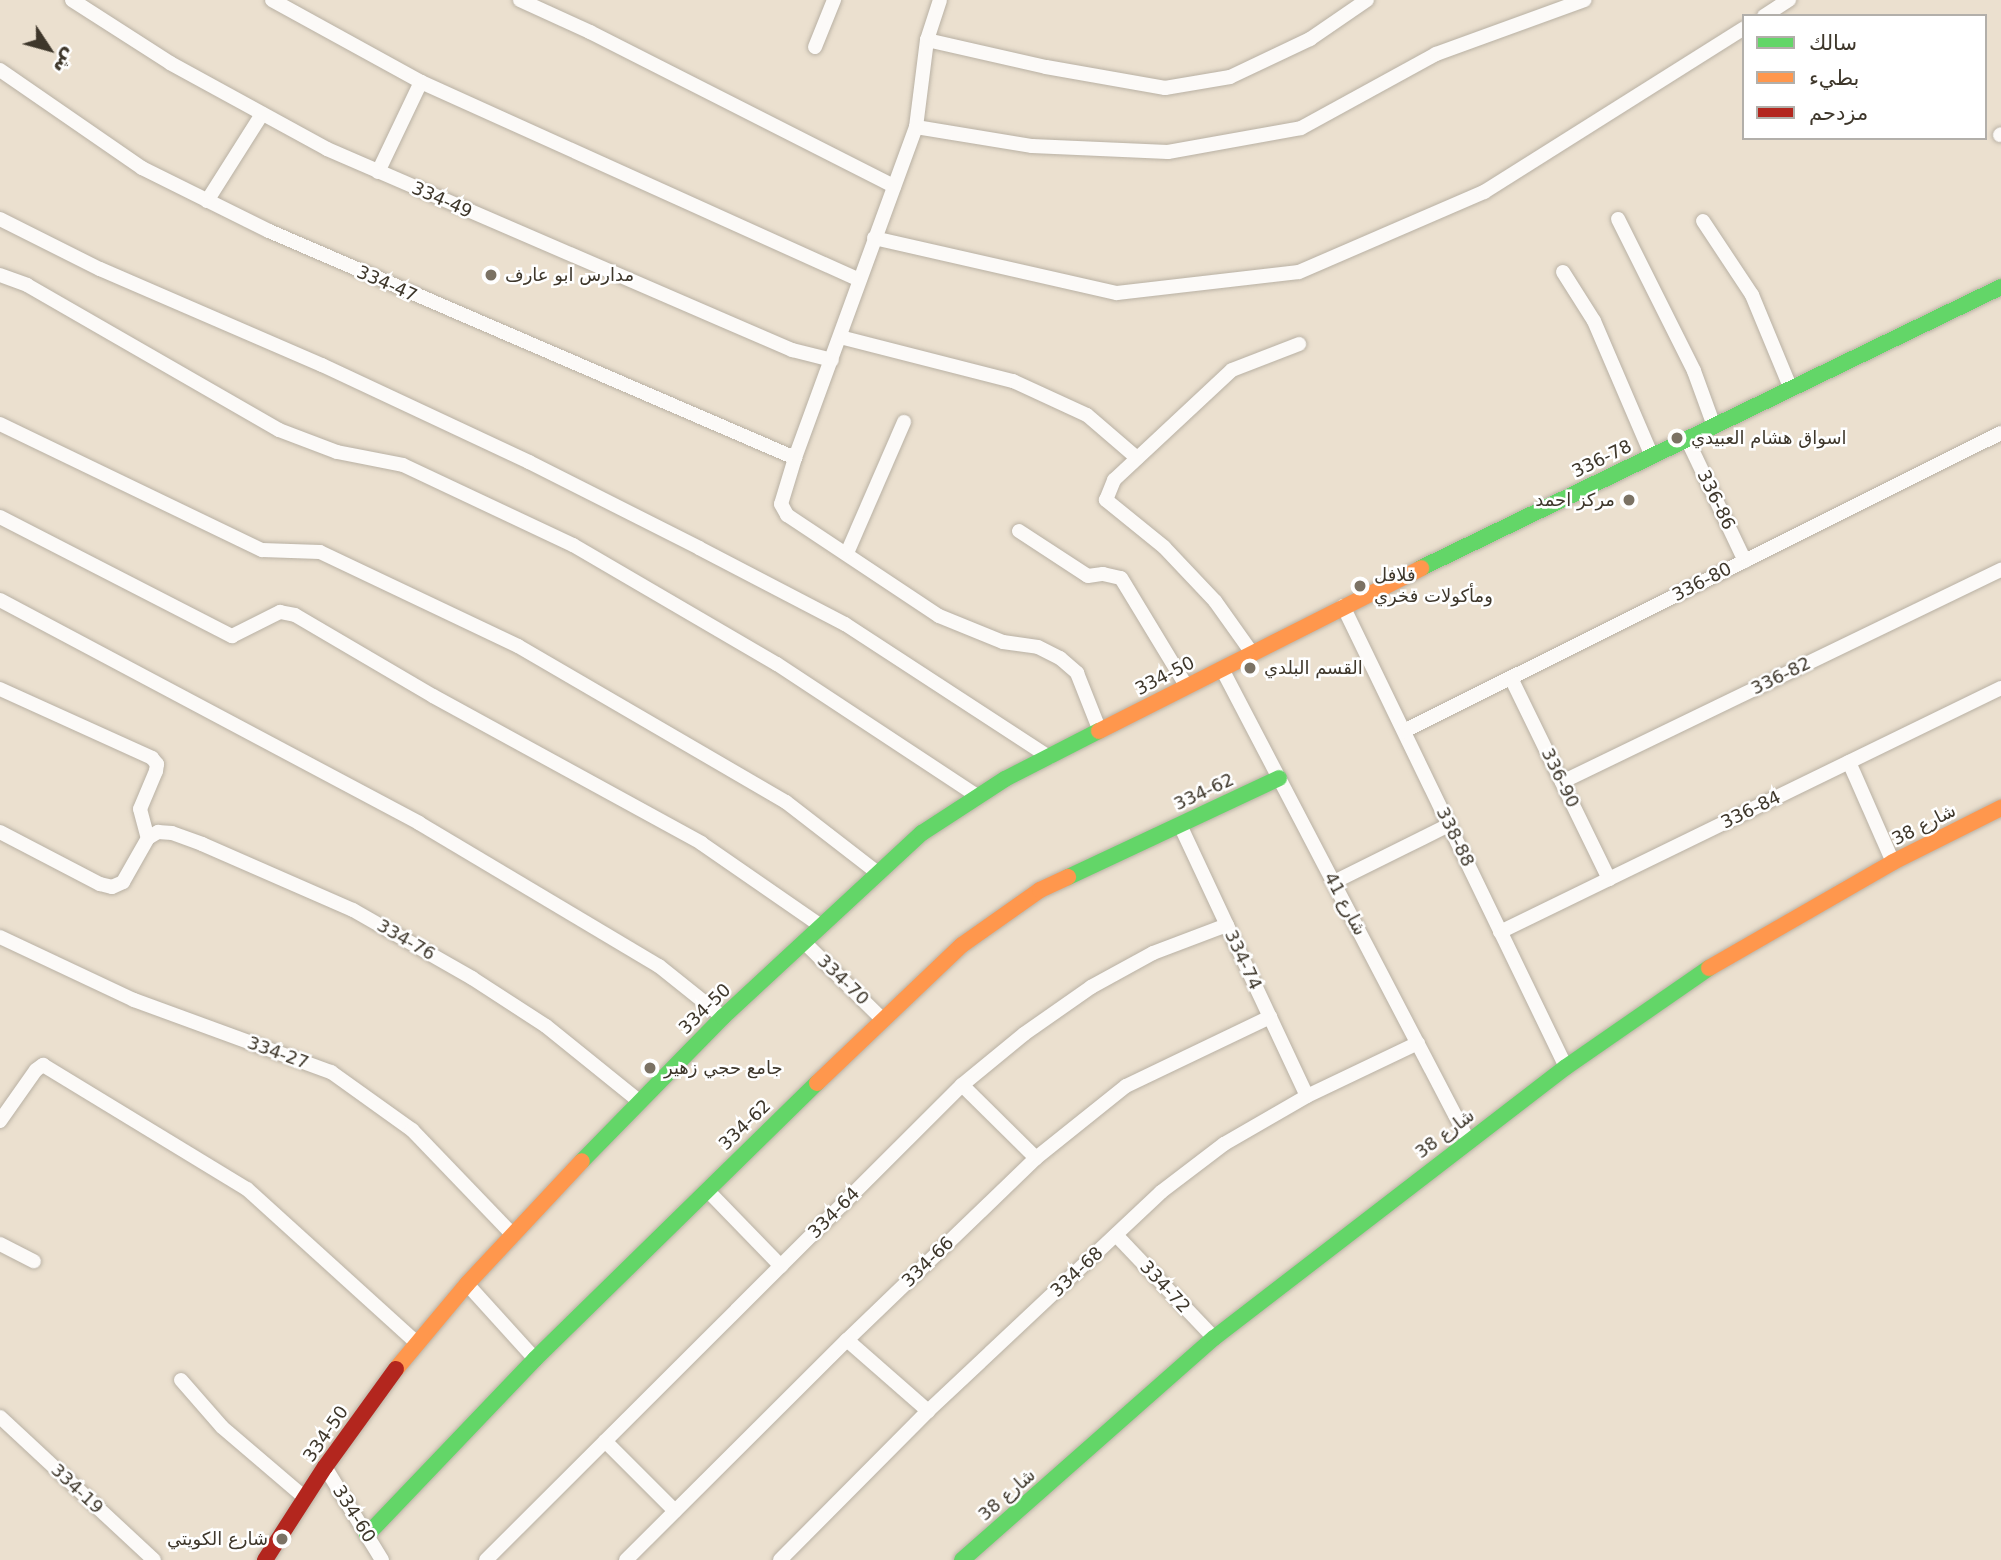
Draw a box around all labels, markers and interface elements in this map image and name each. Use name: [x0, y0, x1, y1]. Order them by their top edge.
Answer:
north arrow: [14, 14, 84, 84]
legend: [1742, 14, 1987, 140]
text: سالك: [1809, 31, 1857, 55]
text: ش: [49, 44, 83, 78]
text: بطيء: [1809, 66, 1859, 90]
text: مزدحم: [1809, 101, 1868, 125]
street label: 334-49: [408, 177, 476, 223]
street label: 334-47: [353, 261, 421, 307]
place label: مدارس ابو عارف: [505, 264, 634, 286]
marker: مدارس ابو عارف: [483, 267, 499, 283]
place label: اسواق هشام العبيدي: [1691, 427, 1847, 449]
marker: اسواق هشام العبيدي: [1669, 430, 1685, 446]
street label: 336-78: [1569, 435, 1635, 483]
street label: 336-86: [1692, 467, 1740, 533]
place label: مركز احمد: [1535, 489, 1615, 511]
marker: مركز احمد: [1621, 492, 1637, 508]
street label: 336-80: [1669, 558, 1735, 606]
place label: فلافل ومأكولات فخري: [1374, 565, 1493, 608]
marker: فلافل ومأكولات فخري: [1352, 578, 1368, 594]
street label: 334-50: [1132, 652, 1198, 700]
street label: 336-82: [1748, 652, 1814, 700]
place label: القسم البلدي: [1264, 657, 1363, 679]
marker: القسم البلدي: [1242, 660, 1258, 676]
street label: 336-90: [1536, 745, 1584, 811]
street label: 334-62: [1171, 769, 1237, 815]
street label: 336-84: [1718, 786, 1784, 834]
street label: شارع 38: [1889, 800, 1959, 850]
street label: 338-88: [1431, 804, 1479, 870]
street label: شارع 41: [1319, 869, 1371, 939]
street label: 334-76: [373, 915, 439, 965]
street label: 334-74: [1220, 927, 1266, 993]
street label: 334-70: [813, 950, 873, 1010]
street label: 334-50: [675, 979, 735, 1039]
street label: 334-27: [244, 1032, 312, 1074]
place label: جامع حجي زهير: [664, 1057, 783, 1079]
marker: جامع حجي زهير: [642, 1060, 658, 1076]
street label: 334-62: [715, 1095, 775, 1155]
street label: شارع 38: [1411, 1105, 1479, 1163]
street label: 334-64: [804, 1183, 864, 1243]
street label: 334-66: [898, 1232, 958, 1292]
street label: 334-68: [1046, 1242, 1108, 1302]
street label: 334-72: [1135, 1256, 1195, 1318]
street label: 334-50: [299, 1402, 353, 1466]
street label: 334-19: [46, 1459, 108, 1519]
street label: شارع 38: [974, 1464, 1040, 1526]
street label: 334-60: [328, 1481, 380, 1547]
place label: شارع الكويتي: [167, 1528, 268, 1550]
marker: شارع الكويتي: [274, 1531, 290, 1547]

